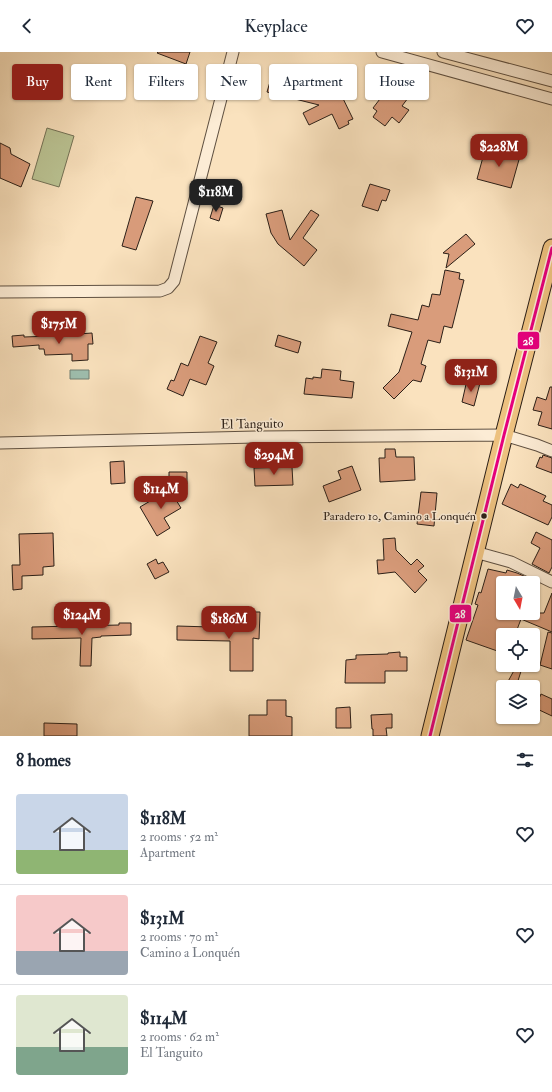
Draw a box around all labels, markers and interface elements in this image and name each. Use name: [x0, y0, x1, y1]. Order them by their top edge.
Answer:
icon: back: [16, 15, 38, 37]
text: Keyplace: [244, 15, 308, 38]
icon: heart: [514, 15, 536, 37]
chip: Buy: [12, 64, 63, 100]
chip: Rent: [71, 64, 126, 100]
chip: Filters: [134, 64, 198, 100]
chip: New: [206, 64, 261, 100]
chip: Apartment: [269, 64, 357, 100]
chip: House: [365, 64, 429, 100]
pin: $228M: [471, 134, 527, 168]
text: $228M: [479, 139, 519, 155]
pin: $118M: [188, 179, 244, 213]
text: $118M: [198, 184, 234, 200]
pin: $175M: [31, 311, 87, 345]
text: $175M: [41, 316, 77, 332]
line badge: 28: [517, 331, 540, 350]
text: 28: [523, 335, 534, 348]
pin: $131M: [443, 359, 499, 393]
text: $131M: [454, 364, 488, 380]
street label: El Tanguito: [220, 415, 284, 433]
pin: $294M: [246, 442, 302, 476]
text: $294M: [254, 447, 294, 463]
pin: $114M: [133, 476, 189, 510]
text: $114M: [143, 481, 179, 497]
place label: Paradero 10, Camino a Lonquén: [323, 509, 476, 524]
marker: Paradero 10, Camino a Lonquén: [479, 511, 489, 521]
north arrow: [496, 576, 540, 620]
map controls: [496, 576, 540, 724]
pin: $124M: [54, 602, 110, 636]
line badge: 28: [449, 604, 472, 623]
pin: $186M: [201, 606, 257, 640]
text: $124M: [63, 607, 101, 623]
text: 28: [455, 608, 466, 621]
text: $186M: [210, 611, 248, 627]
button: locate: [496, 628, 540, 672]
button: layers: [496, 680, 540, 724]
icon: filters: [514, 749, 536, 771]
text: 8 homes: [16, 750, 71, 771]
text: $118M: [140, 808, 186, 829]
icon: home: [48, 810, 96, 858]
icon: heart: [514, 823, 536, 845]
text: 2 rooms · 52 m²: [140, 829, 218, 845]
text: Apartment: [140, 845, 196, 861]
text: $131M: [140, 908, 185, 929]
icon: home: [48, 911, 96, 959]
icon: heart: [514, 924, 536, 946]
text: 2 rooms · 70 m²: [140, 929, 218, 945]
text: Camino a Lonquén: [140, 945, 240, 961]
text: $114M: [140, 1008, 187, 1029]
icon: home: [48, 1011, 96, 1059]
icon: heart: [514, 1024, 536, 1046]
text: 2 rooms · 62 m²: [140, 1029, 219, 1045]
text: El Tanguito: [140, 1045, 203, 1061]

